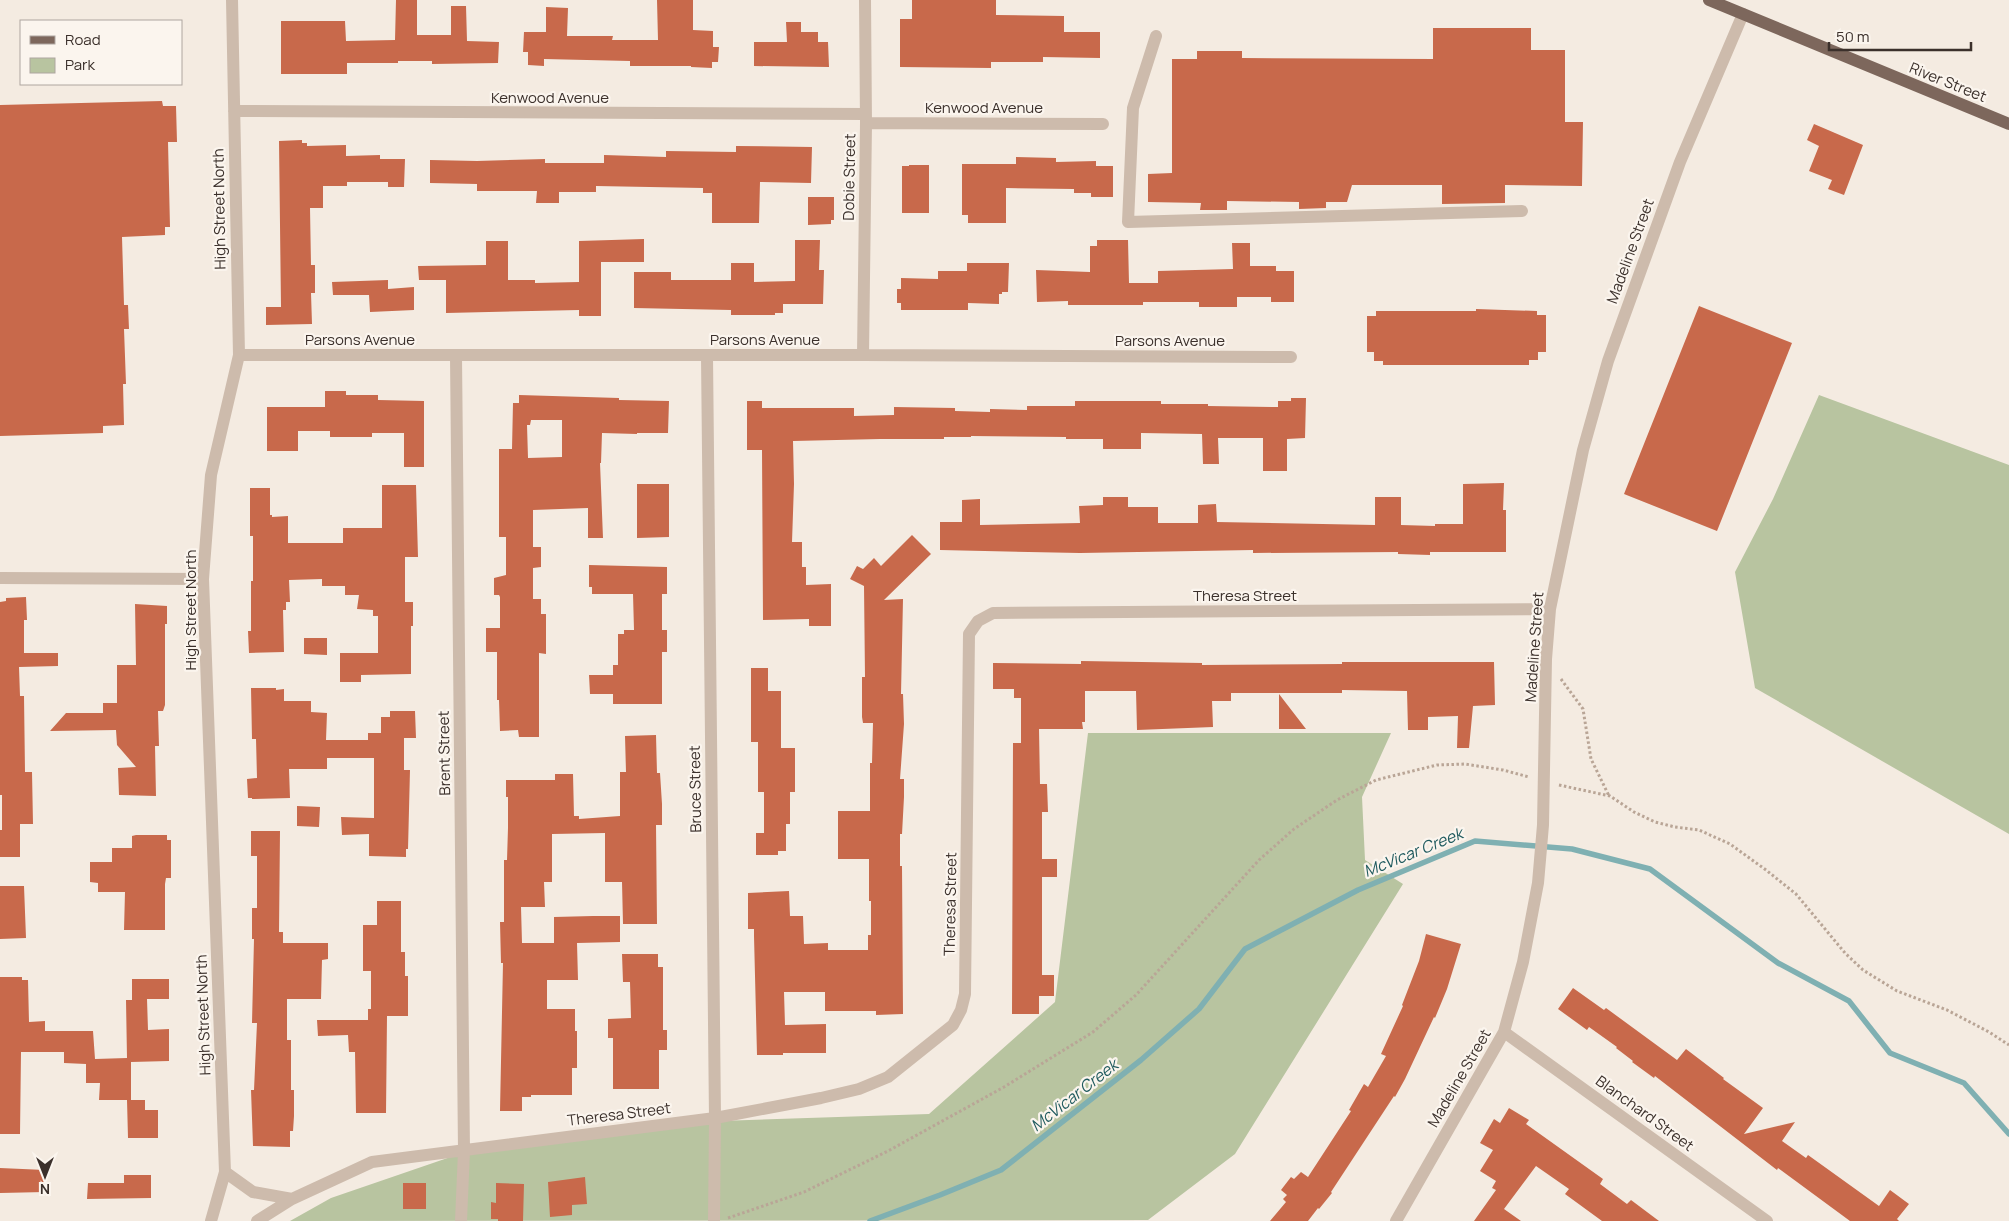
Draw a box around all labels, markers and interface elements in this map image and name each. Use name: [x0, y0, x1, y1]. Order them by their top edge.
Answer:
legend: [20, 20, 182, 85]
scale bar: [1829, 20, 1972, 52]
text: 50 m: [1836, 26, 1870, 47]
text: Road: [65, 29, 101, 50]
text: Park: [65, 54, 95, 75]
street label: River Street: [1906, 57, 1990, 107]
street label: Kenwood Avenue: [491, 87, 609, 108]
street label: Kenwood Avenue: [925, 97, 1043, 118]
street label: Dobie Street: [838, 133, 860, 221]
street label: High Street North: [207, 148, 231, 270]
street label: Madeline Street: [1601, 196, 1659, 306]
street label: Parsons Avenue: [305, 329, 415, 350]
street label: Parsons Avenue: [710, 329, 820, 350]
street label: Parsons Avenue: [1115, 330, 1225, 351]
street label: High Street North: [180, 549, 201, 671]
street label: Theresa Street: [1193, 585, 1297, 606]
street label: Madeline Street: [1520, 591, 1548, 703]
street label: Brent Street: [433, 710, 455, 796]
street label: Bruce Street: [684, 745, 706, 833]
water label: McVicar Creek: [1360, 821, 1468, 882]
street label: Theresa Street: [939, 852, 961, 956]
street label: High Street North: [190, 954, 216, 1076]
street label: Madeline Street: [1422, 1025, 1496, 1131]
water label: McVicar Creek: [1026, 1053, 1124, 1136]
street label: Blanchard Street: [1592, 1070, 1698, 1156]
street label: Theresa Street: [566, 1097, 672, 1131]
north arrow: [20, 1151, 70, 1201]
text: N: [40, 1180, 50, 1199]

